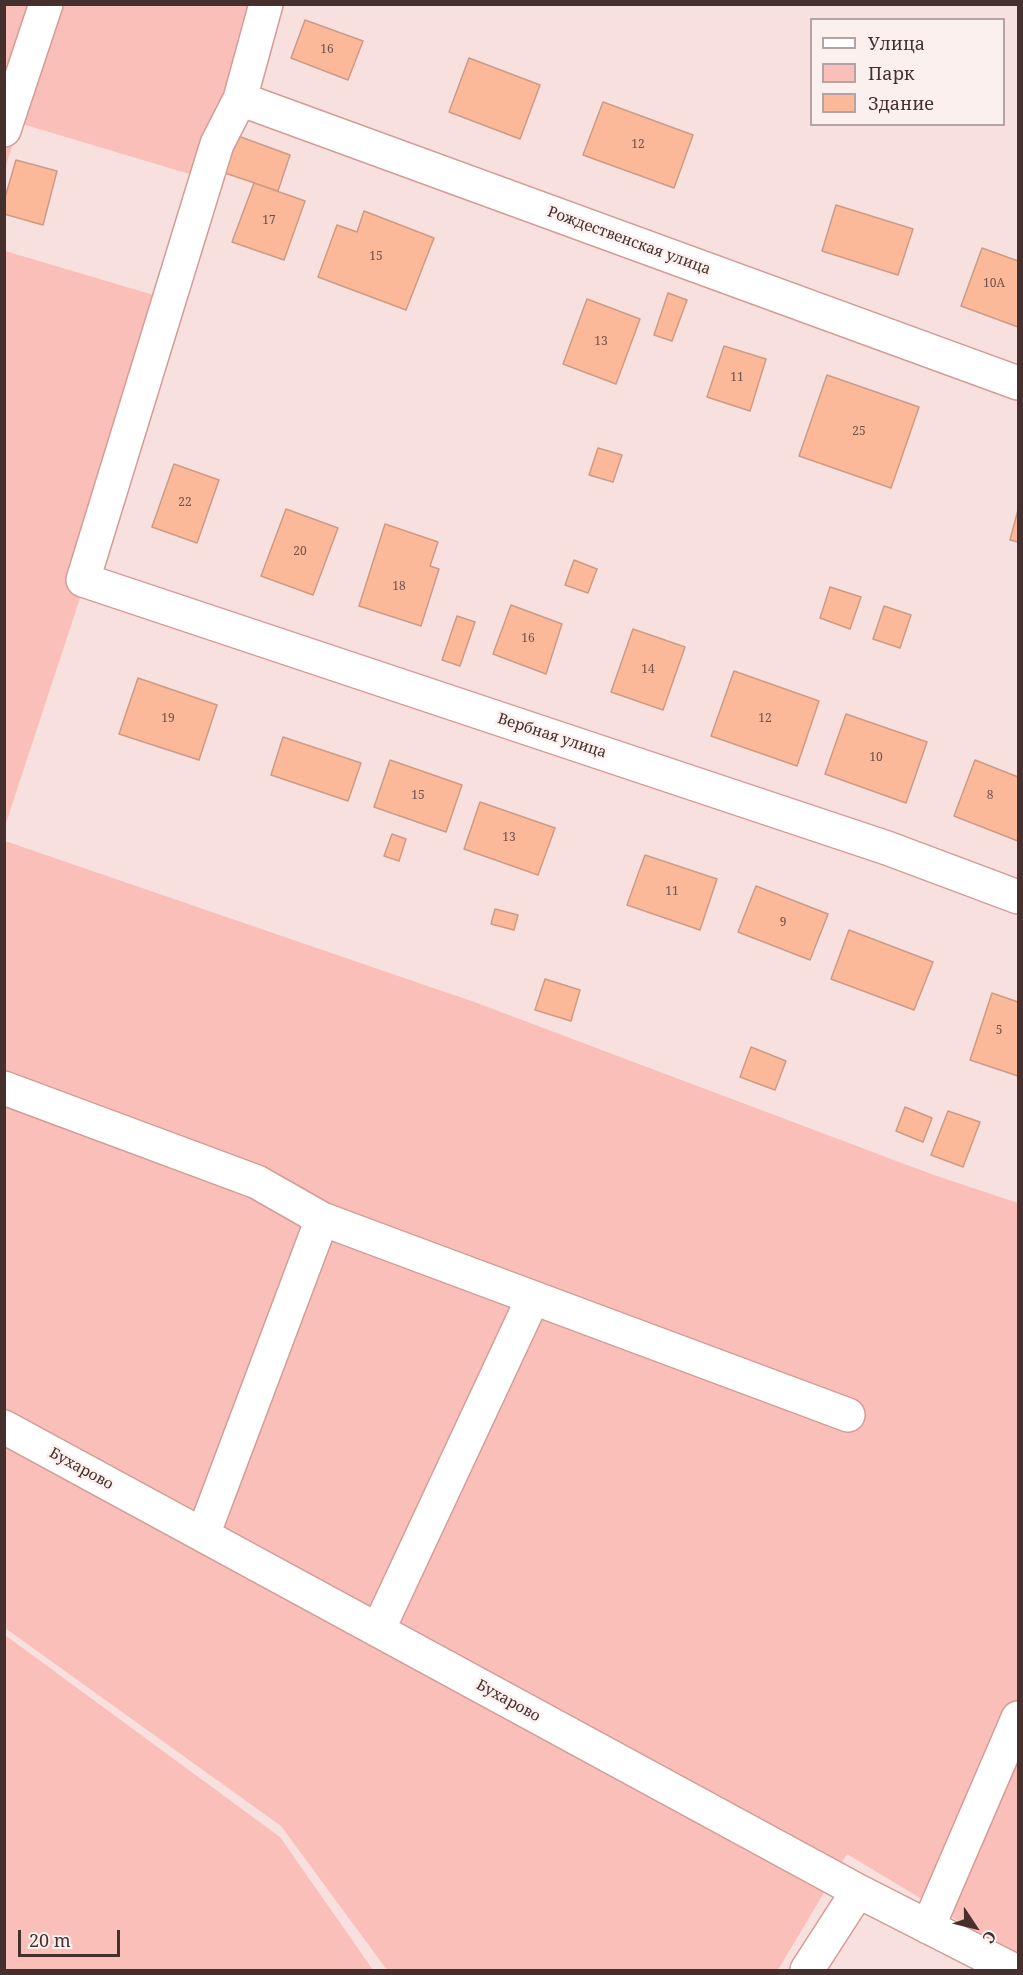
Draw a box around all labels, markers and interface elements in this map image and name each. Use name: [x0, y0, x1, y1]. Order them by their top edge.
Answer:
legend: [810, 18, 1005, 126]
text: Улица: [868, 31, 925, 55]
house number: 16: [320, 43, 334, 57]
text: Парк: [868, 61, 915, 85]
text: Здание: [868, 91, 934, 115]
house number: 12: [631, 138, 645, 152]
street label: Рождественская улица: [545, 203, 713, 279]
house number: 17: [262, 214, 276, 228]
house number: 15: [369, 250, 383, 264]
house number: 10А: [983, 277, 1005, 291]
house number: 13: [594, 335, 608, 349]
house number: 11: [730, 371, 744, 385]
house number: 25: [852, 425, 866, 439]
house number: 22: [178, 496, 192, 510]
house number: 20: [293, 545, 307, 559]
house number: 18: [392, 580, 406, 594]
house number: 16: [521, 632, 535, 646]
house number: 14: [641, 663, 655, 677]
street label: Вербная улица: [495, 710, 609, 762]
house number: 19: [161, 712, 175, 726]
house number: 12: [758, 712, 772, 726]
house number: 10: [869, 751, 883, 765]
house number: 15: [411, 789, 425, 803]
house number: 8: [987, 789, 993, 803]
house number: 13: [502, 831, 516, 845]
house number: 11: [665, 885, 679, 899]
house number: 9: [780, 916, 786, 930]
house number: 5: [996, 1024, 1002, 1038]
street label: Бухарово: [46, 1444, 116, 1494]
street label: Бухарово: [473, 1676, 543, 1726]
north arrow: [945, 1897, 1005, 1957]
scale bar: [21, 1918, 123, 1956]
text: С: [978, 1927, 1002, 1948]
text: 20 m: [29, 1928, 71, 1952]

